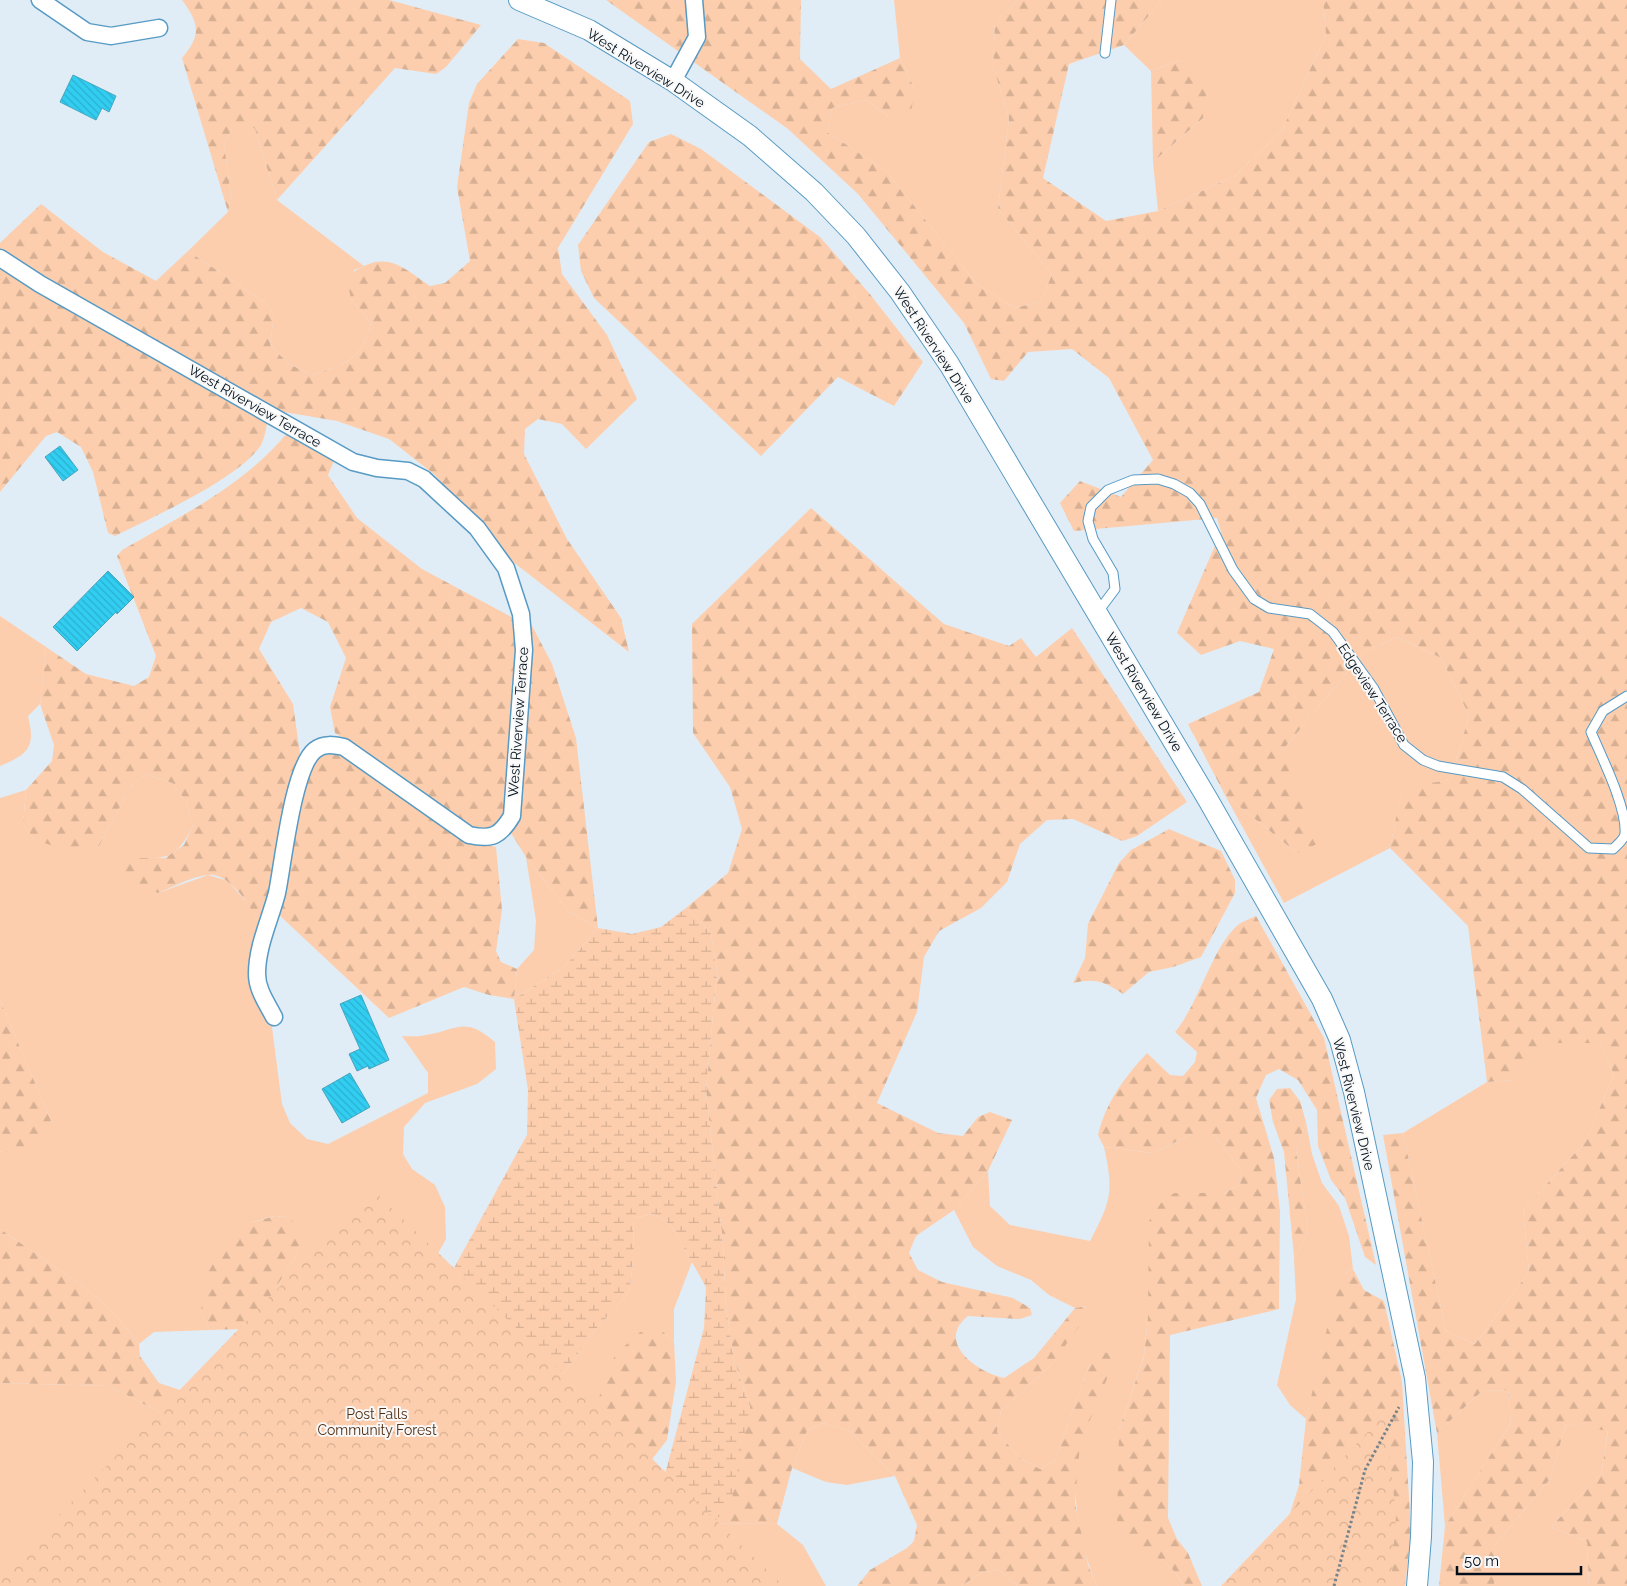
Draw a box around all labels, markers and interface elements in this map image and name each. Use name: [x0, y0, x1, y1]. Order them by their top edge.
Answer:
street label: West Riverview Drive: [584, 25, 708, 111]
street label: West Riverview Drive: [890, 284, 978, 406]
street label: West Riverview Terrace: [186, 361, 324, 451]
street label: West Riverview Drive: [1102, 630, 1186, 754]
street label: Edgeview Terrace: [1335, 640, 1411, 746]
street label: West Riverview Terrace: [505, 646, 531, 798]
street label: West Riverview Drive: [1330, 1036, 1378, 1172]
park label: Post Falls Community Forest: [317, 1406, 437, 1438]
scale bar: [1457, 1544, 1581, 1576]
text: 50 m: [1464, 1552, 1499, 1570]

